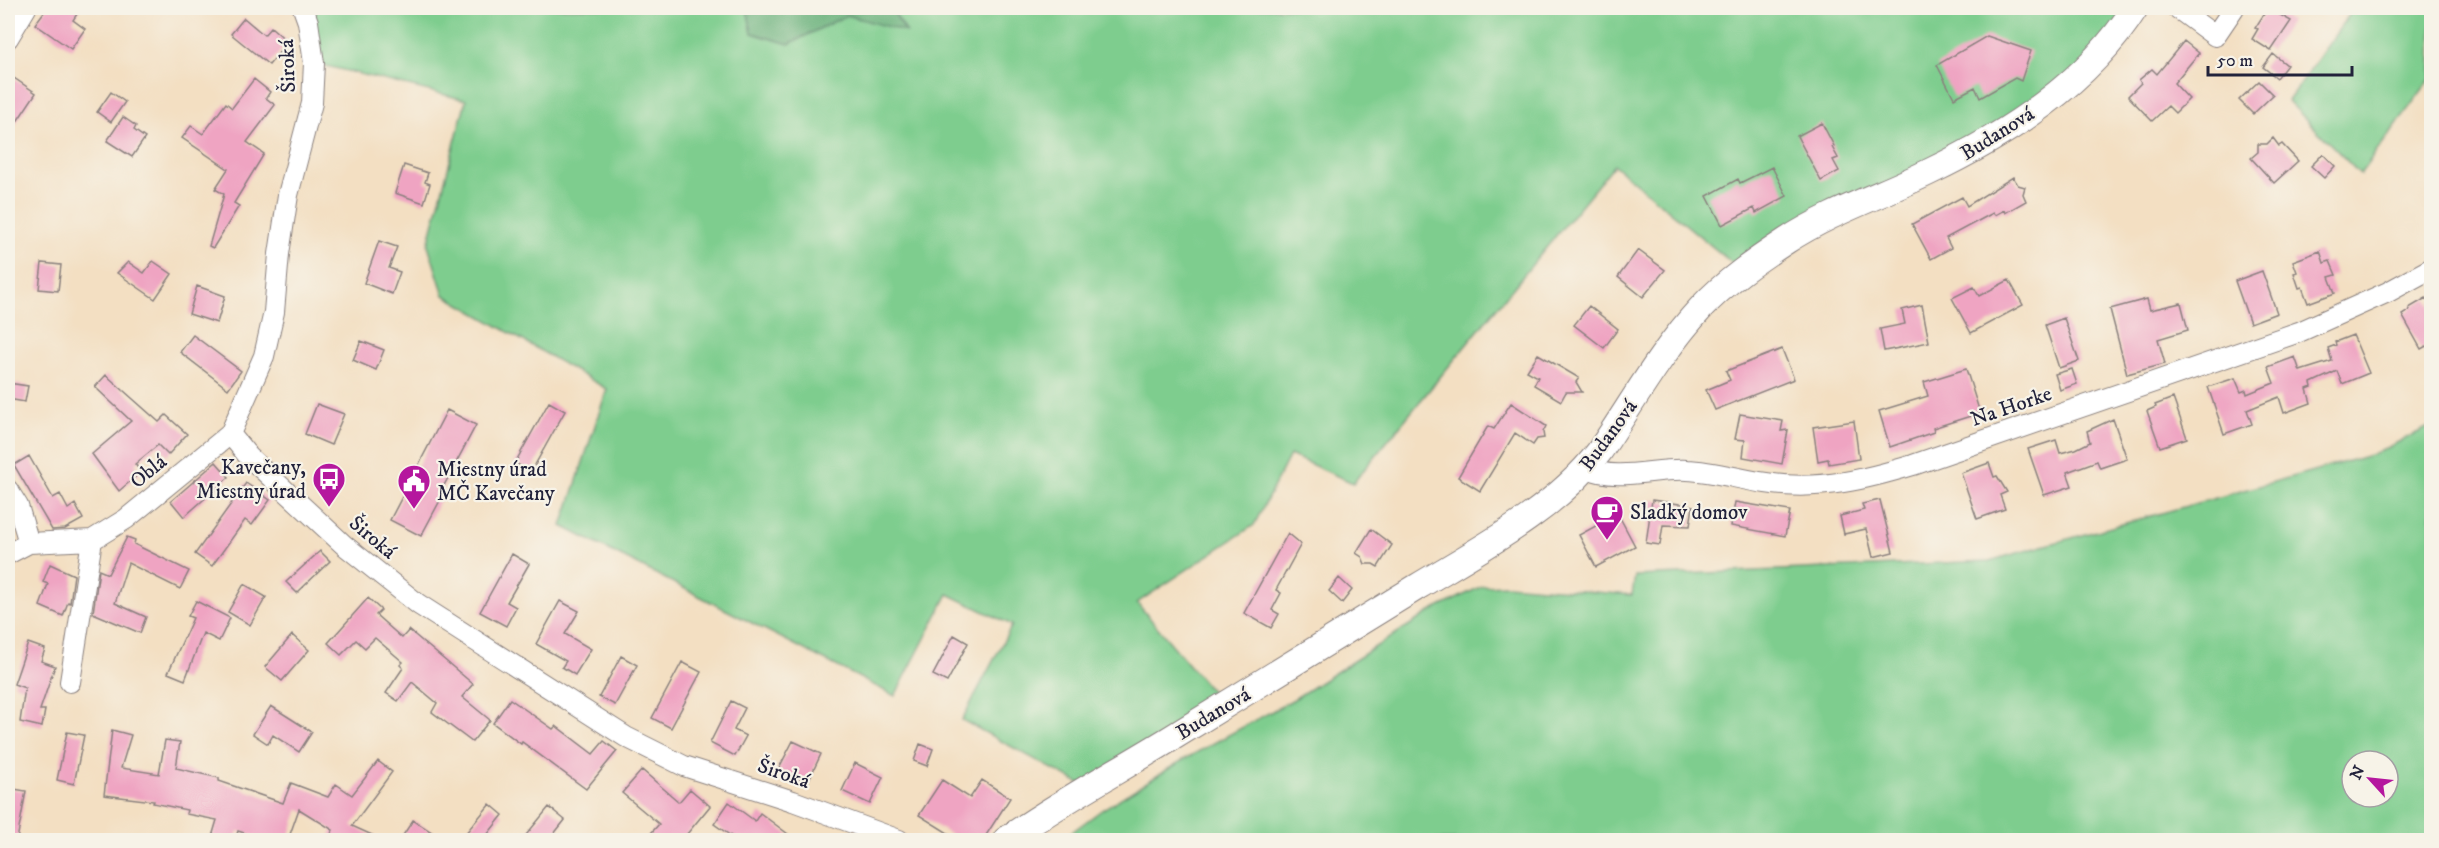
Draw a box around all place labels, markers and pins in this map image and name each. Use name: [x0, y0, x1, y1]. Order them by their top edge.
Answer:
place label: Kavečany, Miestny úrad: [196, 455, 307, 505]
place label: Miestny úrad MČ Kavečany: [437, 457, 556, 507]
bus stop icon: Kavečany, Miestny úrad: [311, 461, 347, 508]
public building icon: Miestny úrad MČ Kavečany: [396, 463, 432, 510]
cafe icon: Sladký domov: [1589, 494, 1625, 541]
place label: Sladký domov: [1630, 500, 1748, 526]

